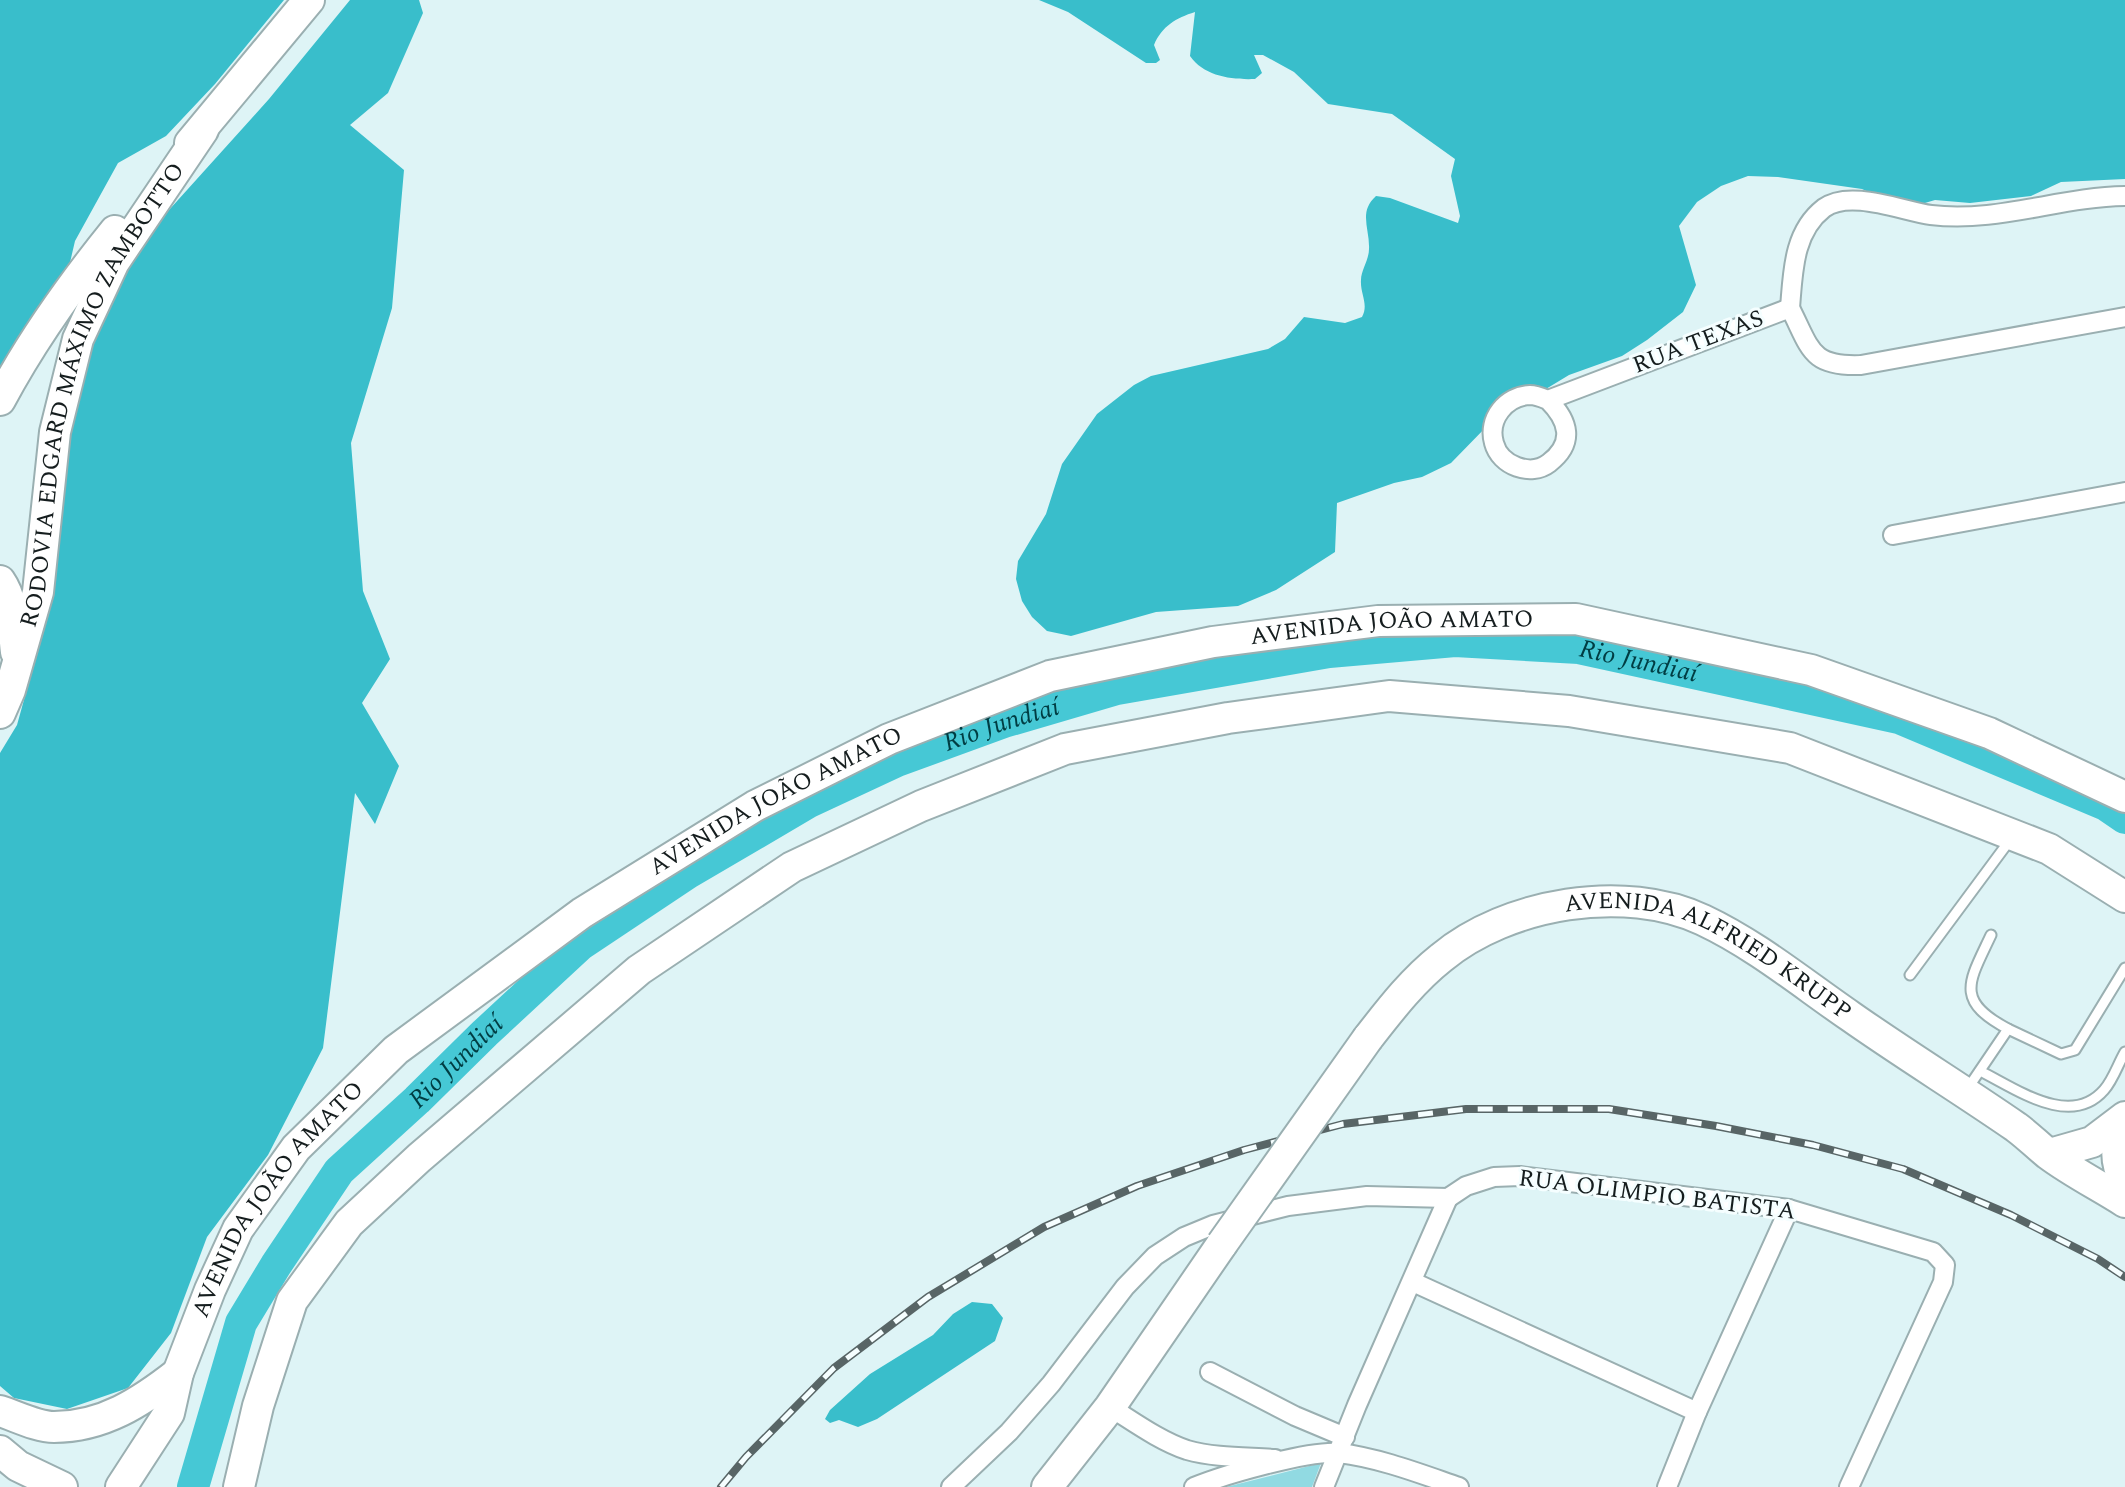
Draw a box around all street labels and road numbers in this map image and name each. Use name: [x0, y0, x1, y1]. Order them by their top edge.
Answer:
street label: RODOVIA EDGARD MÁXIMO ZAMBOTTO: [11, 155, 194, 632]
street label: RUA TEXAS: [1627, 301, 1769, 383]
street label: AVENIDA JOÃO AMATO: [1248, 601, 1533, 655]
street label: AVENIDA JOÃO AMATO: [642, 718, 908, 885]
street label: AVENIDA ALFRIED KRUPP: [1562, 883, 1859, 1030]
street label: AVENIDA JOÃO AMATO: [183, 1073, 372, 1323]
street label: RUA OLIMPIO BATISTA: [1516, 1160, 1798, 1230]

